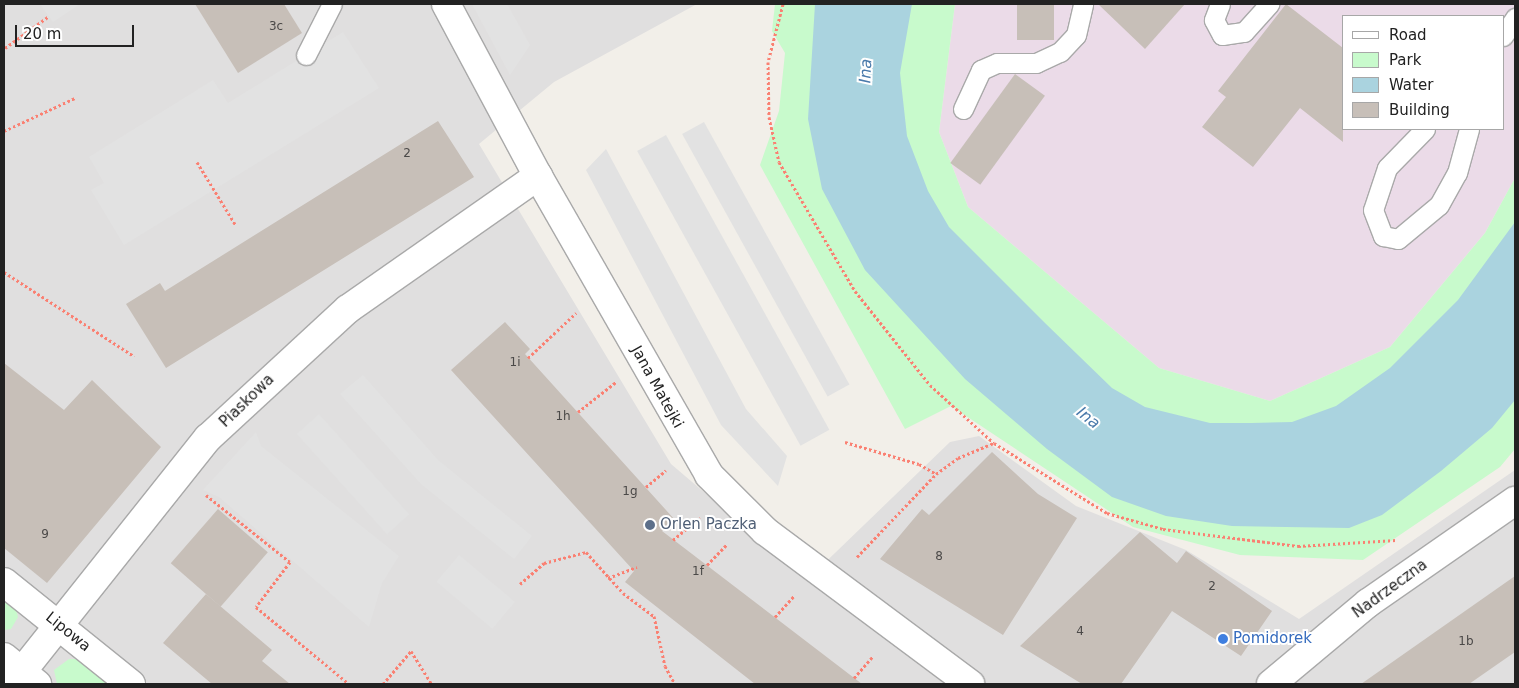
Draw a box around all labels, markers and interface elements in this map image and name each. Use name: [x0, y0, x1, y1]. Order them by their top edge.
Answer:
scale bar: [18, 15, 136, 47]
legend: [1342, 15, 1504, 130]
house number: 3c: [269, 20, 283, 34]
text: 20 m: [23, 25, 61, 43]
text: Road: [1389, 26, 1427, 44]
text: Park: [1389, 51, 1421, 69]
water label: Ina: [856, 58, 876, 84]
text: Water: [1389, 76, 1433, 94]
text: Building: [1389, 101, 1450, 119]
house number: 2: [403, 147, 411, 161]
street label: Jana Matejki: [627, 343, 687, 431]
house number: 1i: [510, 356, 520, 370]
street label: Piaskowa: [216, 371, 278, 431]
water label: Ina: [1072, 403, 1104, 433]
house number: 1h: [555, 410, 571, 424]
house number: 1g: [622, 485, 638, 499]
place label: Orlen Paczka: [660, 516, 757, 534]
marker: Orlen Paczka: [644, 519, 656, 531]
house number: 9: [41, 528, 49, 542]
house number: 8: [935, 550, 943, 564]
street label: Nadrzeczna: [1349, 556, 1431, 622]
house number: 1f: [692, 565, 704, 579]
house number: 2: [1208, 580, 1216, 594]
street label: Lipowa: [42, 608, 94, 656]
house number: 4: [1076, 625, 1084, 639]
place label: Pomidorek: [1233, 630, 1312, 648]
marker: Pomidorek: [1217, 633, 1229, 645]
house number: 1b: [1458, 635, 1474, 649]

